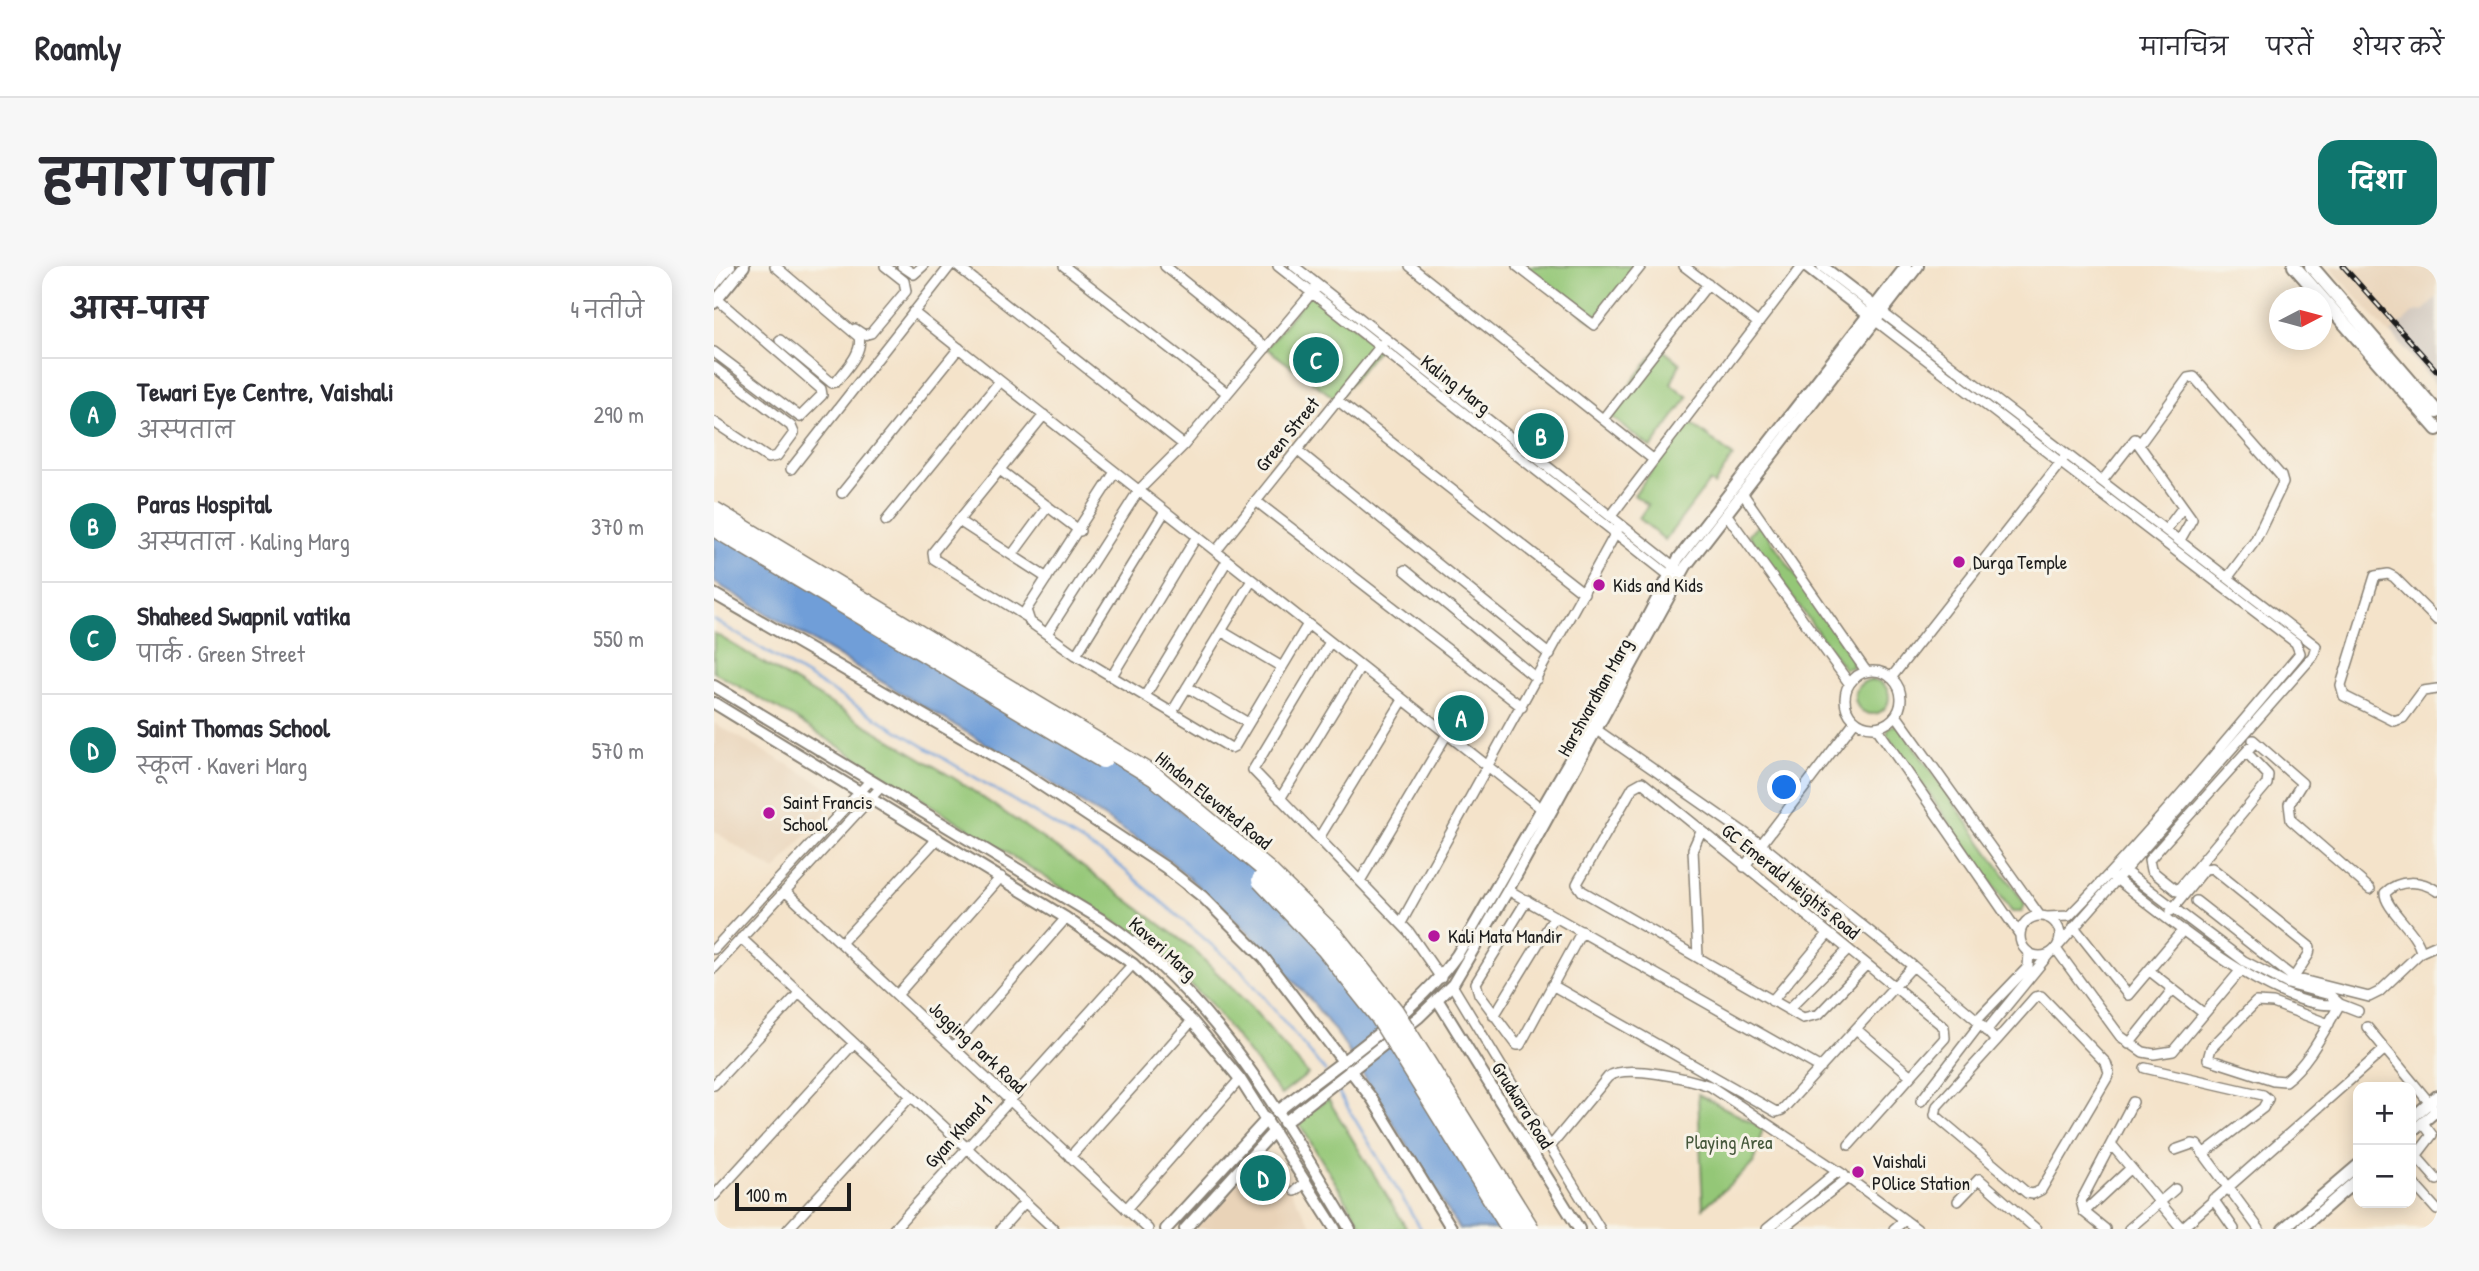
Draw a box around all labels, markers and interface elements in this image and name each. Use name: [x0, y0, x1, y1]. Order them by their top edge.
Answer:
text: Roamly: [35, 26, 121, 70]
text: मानचित्र: [2140, 30, 2228, 62]
text: परतें: [2266, 30, 2313, 62]
text: शेयर करें: [2351, 30, 2444, 62]
button: दिशा: [2318, 140, 2437, 225]
text: हमारा पता: [42, 144, 271, 210]
north arrow: [2269, 287, 2332, 350]
text: आस-पास: [70, 288, 207, 328]
text: 4 नतीजे: [570, 294, 644, 325]
pin: C: [1293, 334, 1339, 386]
street label: Kaling Marg: [1415, 348, 1497, 420]
text: Tewari Eye Centre, Vaishali: [137, 374, 394, 409]
street label: Green Street: [1249, 391, 1325, 477]
text: A: [87, 399, 99, 430]
text: 290 m: [594, 399, 644, 430]
pin: B: [1518, 410, 1564, 462]
text: अस्पताल: [137, 414, 235, 445]
text: Paras Hospital: [137, 486, 272, 521]
text: B: [87, 511, 99, 542]
text: 370 m: [591, 511, 644, 542]
text: अस्पताल · Kaling Marg: [137, 526, 350, 557]
place label: Durga Temple: [1973, 549, 2068, 575]
marker: Durga Temple: [1951, 554, 1967, 570]
place label: Kids and Kids: [1613, 572, 1703, 598]
marker: Kids and Kids: [1591, 577, 1607, 593]
text: Shaheed Swapnil vatika: [137, 598, 350, 633]
text: C: [87, 623, 99, 654]
text: 550 m: [593, 623, 644, 654]
street label: Harshvardhan Marg: [1551, 633, 1637, 761]
text: पार्क · Green Street: [137, 638, 305, 669]
pin: A: [1438, 692, 1484, 744]
text: Saint Thomas School: [137, 710, 330, 745]
text: D: [88, 735, 98, 766]
text: 570 m: [592, 735, 644, 766]
street label: Hindon Elevated Road: [1150, 745, 1278, 855]
text: स्कूल · Kaveri Marg: [137, 750, 307, 781]
your location: [1767, 770, 1801, 804]
place label: Saint Francis School: [783, 789, 872, 837]
marker: Saint Francis School: [761, 805, 777, 821]
street label: GC Emerald Heights Road: [1716, 817, 1866, 945]
street label: Kaveri Marg: [1123, 911, 1203, 985]
place label: Kali Mata Mandir: [1448, 923, 1563, 949]
marker: Kali Mata Mandir: [1426, 928, 1442, 944]
street label: Jogging Park Road: [924, 995, 1033, 1099]
street label: Grudwara Road: [1486, 1057, 1560, 1154]
map controls: [2353, 1082, 2416, 1208]
button: +: [2353, 1082, 2416, 1145]
street label: Gyan Khand 1: [918, 1089, 998, 1173]
park label: Playing Area: [1686, 1129, 1773, 1155]
button: −: [2353, 1145, 2416, 1208]
place label: Vaishali POlice Station: [1872, 1148, 1970, 1196]
pin: D: [1240, 1152, 1286, 1204]
marker: Vaishali POlice Station: [1850, 1164, 1866, 1180]
scale bar: [735, 1180, 850, 1212]
text: 100 m: [746, 1182, 787, 1208]

